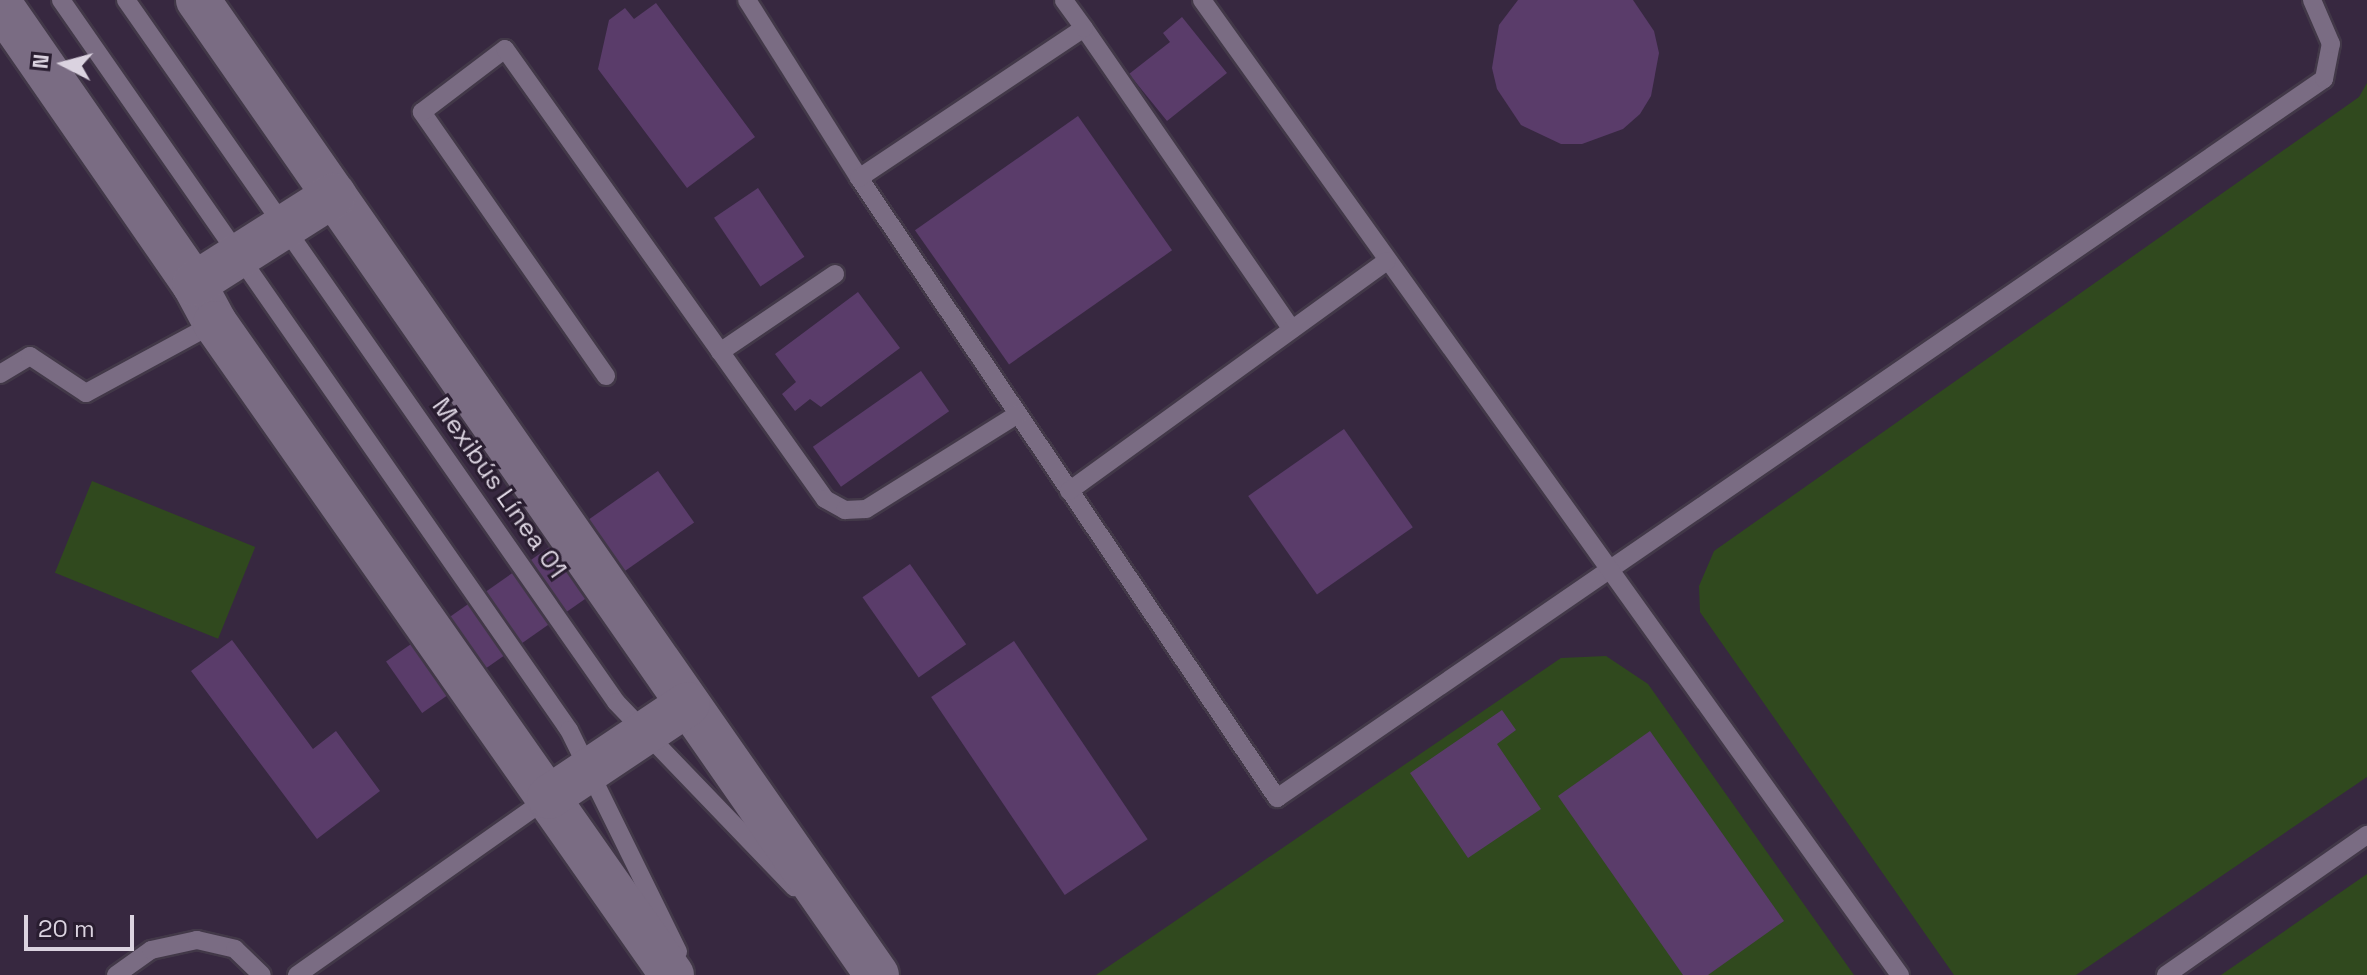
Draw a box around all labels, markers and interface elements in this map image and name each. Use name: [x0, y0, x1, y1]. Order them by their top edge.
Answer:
north arrow: [24, 24, 104, 104]
text: N: [25, 53, 55, 70]
street label: Mexibús Línea 01: [425, 392, 573, 584]
scale bar: [28, 899, 138, 949]
text: 20 m: [38, 913, 95, 944]

